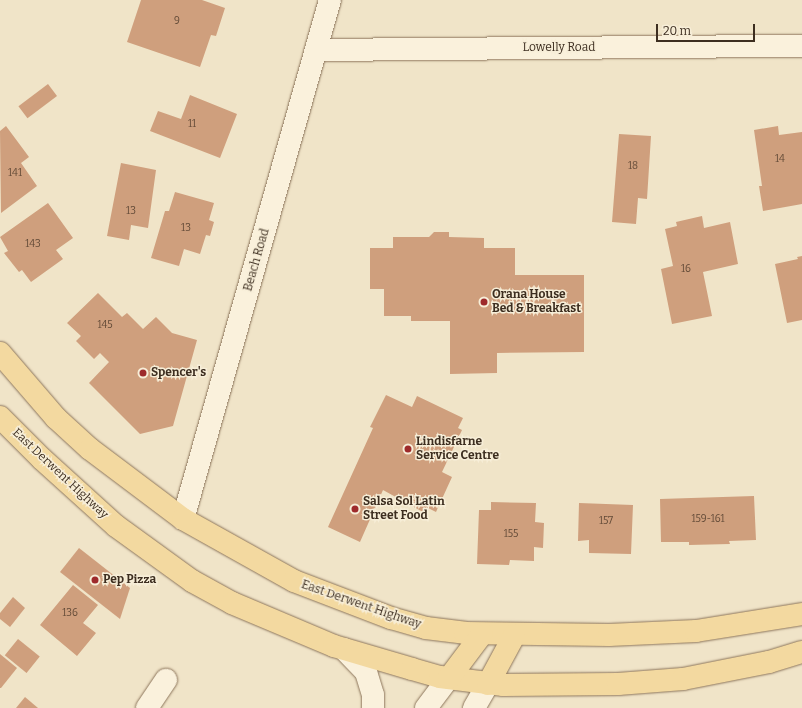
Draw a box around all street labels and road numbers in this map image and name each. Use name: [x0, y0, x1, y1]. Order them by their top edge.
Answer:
street label: Lowelly Road: [523, 41, 595, 55]
street label: Beach Road: [241, 227, 273, 293]
street label: East Derwent Highway: [9, 426, 111, 522]
street label: East Derwent Highway: [299, 578, 423, 632]

